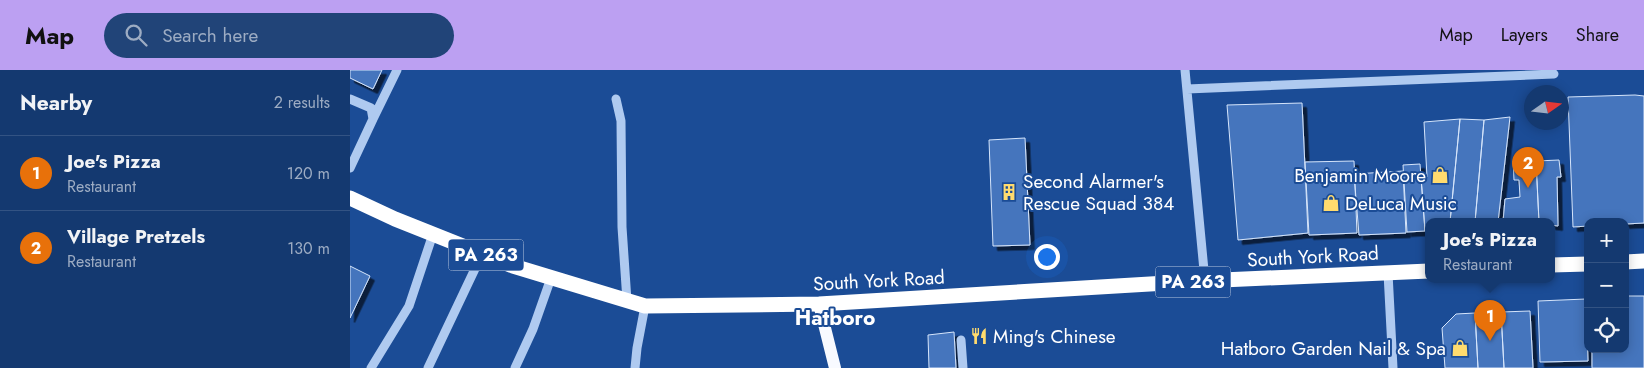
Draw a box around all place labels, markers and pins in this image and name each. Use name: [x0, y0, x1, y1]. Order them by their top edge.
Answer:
pin: 2: [1512, 147, 1544, 188]
place label: Benjamin Moore: [1294, 162, 1426, 189]
shop icon: Benjamin Moore: [1430, 165, 1450, 185]
place label: Second Alarmer's Rescue Squad 384: [1023, 168, 1174, 217]
building icon: Second Alarmer's Rescue Squad 384: [999, 182, 1019, 202]
place label: DeLuca Music: [1345, 190, 1457, 217]
shop icon: DeLuca Music: [1321, 193, 1341, 213]
pin: 1: [1474, 300, 1506, 341]
place label: Ming's Chinese: [993, 323, 1116, 350]
restaurant icon: Ming's Chinese: [969, 326, 989, 346]
place label: Hatboro Garden Nail & Spa: [1221, 335, 1446, 362]
shop icon: Hatboro Garden Nail & Spa: [1450, 338, 1470, 358]

